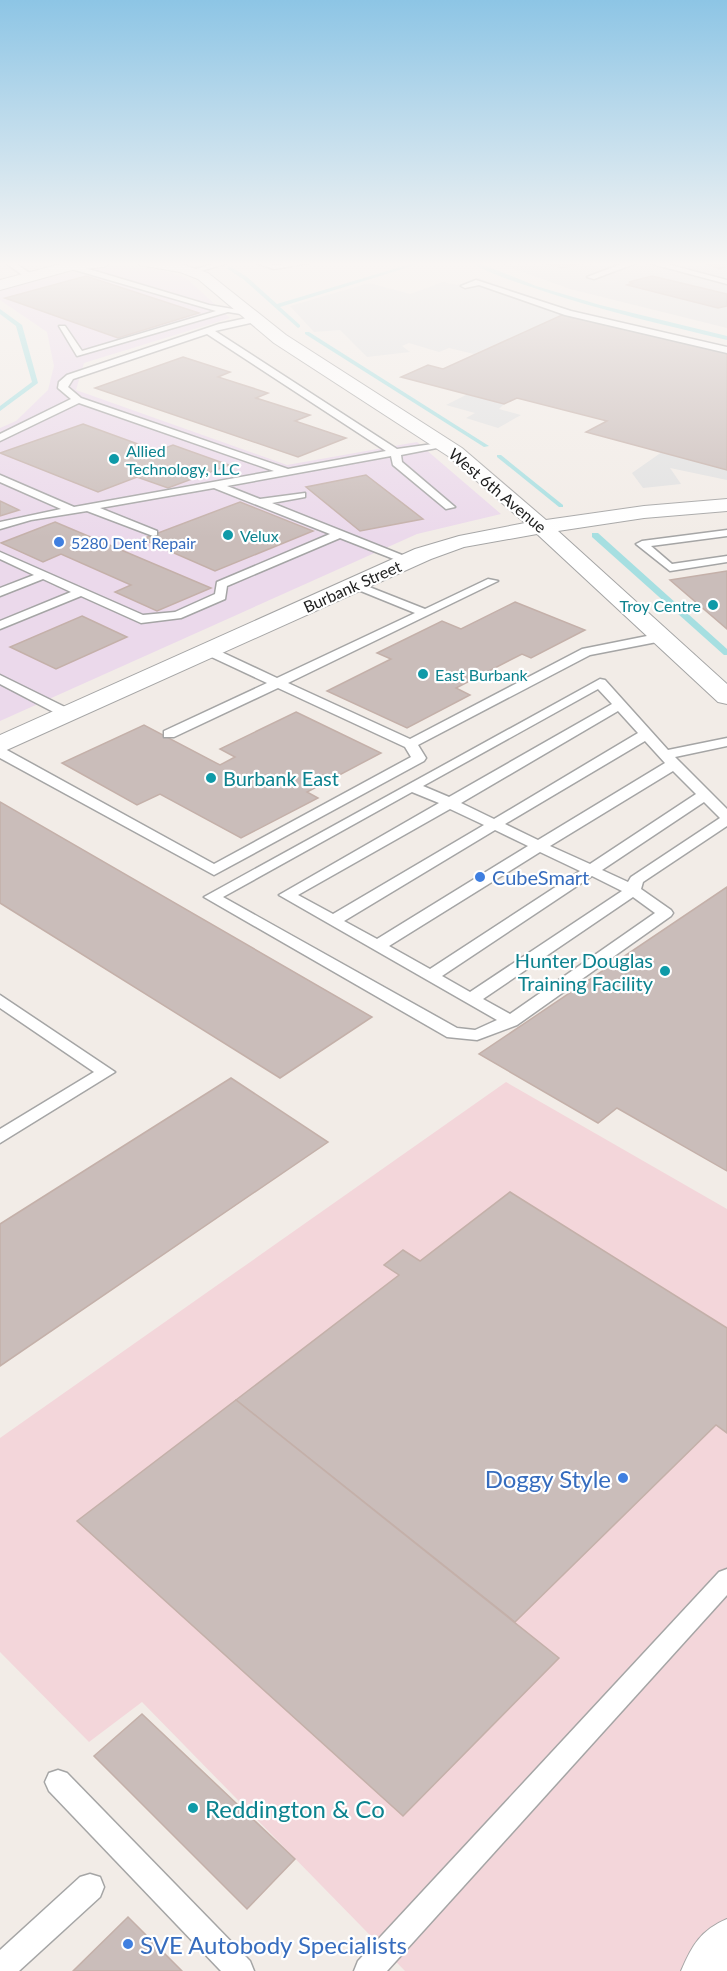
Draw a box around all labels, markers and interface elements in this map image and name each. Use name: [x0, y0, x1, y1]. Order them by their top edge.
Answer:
place label: Allied Technology, LLC: [126, 441, 240, 478]
street label: West 6th Avenue: [445, 444, 551, 536]
marker: Allied Technology, LLC: [107, 452, 121, 466]
place label: Velux: [240, 526, 279, 545]
marker: Velux: [221, 528, 235, 542]
place label: 5280 Dent Repair: [71, 533, 196, 552]
marker: 5280 Dent Repair: [52, 535, 66, 549]
street label: Burbank Street: [300, 556, 404, 616]
place label: Troy Centre: [620, 596, 701, 615]
marker: Troy Centre: [706, 598, 720, 612]
place label: East Burbank: [435, 665, 529, 684]
marker: East Burbank: [416, 667, 430, 681]
place label: Burbank East: [223, 766, 339, 790]
marker: Burbank East: [204, 771, 218, 785]
place label: CubeSmart: [492, 865, 589, 889]
marker: CubeSmart: [473, 870, 487, 884]
place label: Hunter Douglas Training Facility: [515, 948, 654, 995]
marker: Hunter Douglas Training Facility: [658, 964, 672, 978]
place label: Doggy Style: [485, 1464, 611, 1493]
marker: Doggy Style: [616, 1471, 630, 1485]
place label: Reddington & Co: [205, 1794, 385, 1823]
marker: Reddington & Co: [186, 1801, 200, 1815]
place label: SVE Autobody Specialists: [140, 1930, 407, 1959]
marker: SVE Autobody Specialists: [121, 1937, 135, 1951]

